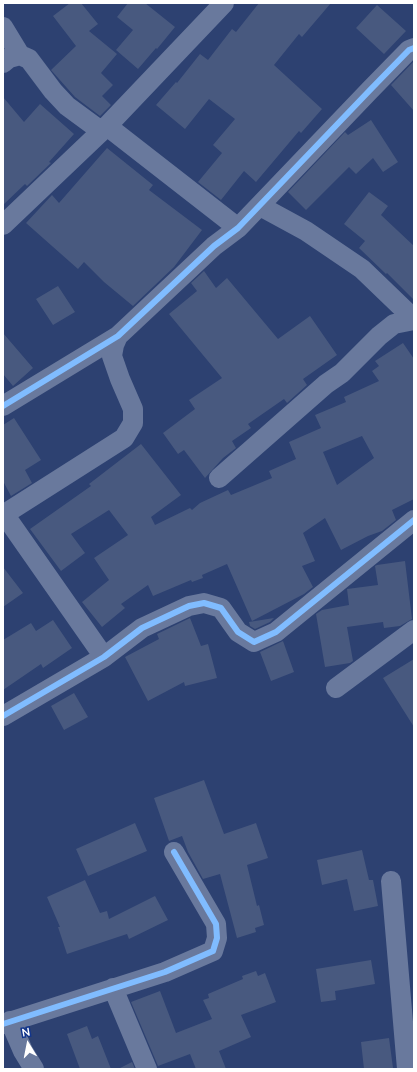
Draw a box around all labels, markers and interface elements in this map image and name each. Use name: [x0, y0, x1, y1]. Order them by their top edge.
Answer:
north arrow: [8, 1024, 48, 1064]
text: N: [21, 1025, 31, 1040]

